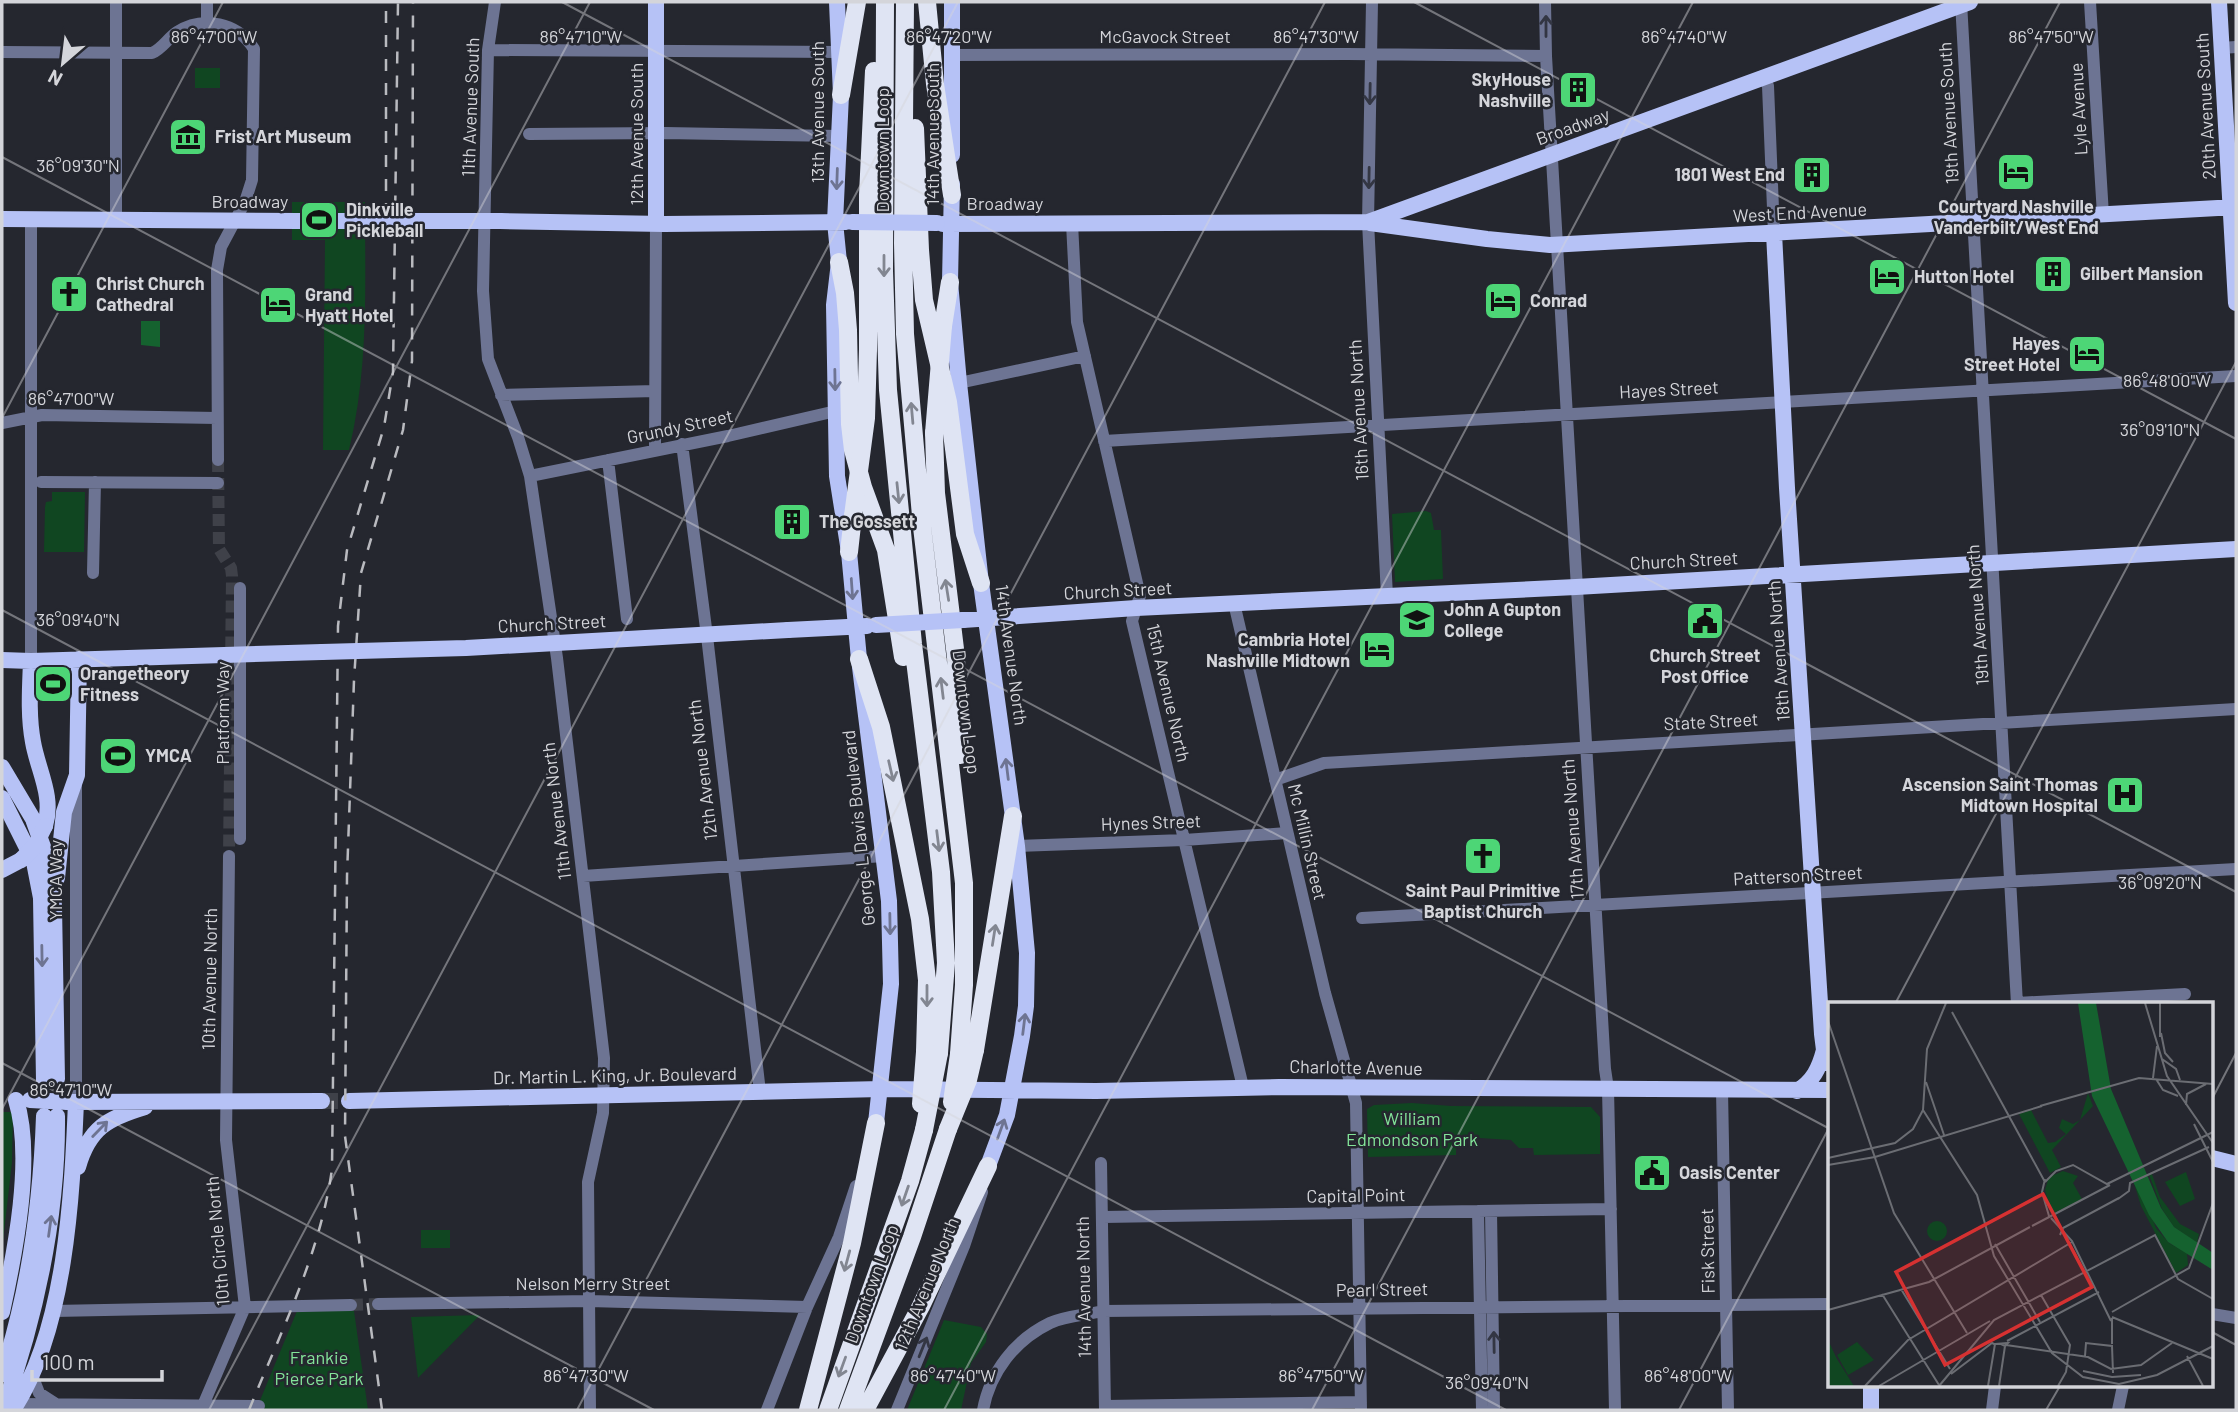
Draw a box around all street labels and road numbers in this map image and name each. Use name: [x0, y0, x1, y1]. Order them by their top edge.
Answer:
street label: McGavock Street: [1099, 25, 1231, 47]
street label: 20th Avenue South: [2190, 32, 2220, 180]
street label: 11th Avenue South: [457, 37, 483, 177]
street label: 13th Avenue South: [806, 41, 828, 183]
street label: 19th Avenue South: [1933, 41, 1963, 185]
street label: 14th Avenue South: [921, 62, 943, 206]
street label: Lyle Avenue: [2065, 62, 2091, 156]
street label: 12th Avenue South: [625, 63, 647, 205]
street label: Downtown Loop: [871, 87, 893, 213]
street label: Broadway: [1533, 103, 1612, 150]
street label: Broadway: [212, 190, 288, 212]
street label: Broadway: [967, 192, 1043, 214]
street label: West End Avenue: [1732, 198, 1868, 226]
street label: 16th Avenue North: [1343, 339, 1373, 481]
street label: Hayes Street: [1619, 375, 1719, 403]
street label: Grundy Street: [625, 404, 735, 448]
street label: 19th Avenue North: [1961, 544, 1993, 686]
street label: Church Street: [1629, 546, 1739, 574]
street label: Church Street: [1063, 576, 1173, 604]
street label: 18th Avenue North: [1762, 580, 1794, 722]
street label: 14th Avenue North: [991, 583, 1033, 727]
street label: Church Street: [497, 609, 607, 637]
street label: 15th Avenue North: [1142, 621, 1196, 764]
street label: Downtown Loop: [948, 648, 986, 775]
street label: Platform Way: [211, 661, 233, 765]
street label: 12th Avenue North: [682, 698, 722, 842]
street label: State Street: [1663, 708, 1759, 734]
street label: George L Davis Boulevard: [837, 729, 879, 927]
street label: 11th Avenue North: [537, 741, 575, 881]
street label: 17th Avenue North: [1556, 758, 1588, 900]
street label: Mc Millin Street: [1284, 782, 1332, 902]
street label: Hynes Street: [1100, 809, 1202, 835]
street label: YMCA Way: [44, 840, 66, 920]
street label: Patterson Street: [1733, 861, 1863, 889]
street label: 10th Avenue North: [197, 908, 221, 1050]
street label: Charlotte Avenue: [1289, 1055, 1423, 1079]
street label: Dr. Martin L. King, Jr. Boulevard: [493, 1062, 737, 1088]
street label: 10th Circle North: [200, 1175, 234, 1307]
street label: Capital Point: [1306, 1183, 1406, 1207]
street label: Fisk Street: [1695, 1208, 1719, 1294]
street label: 12th Avenue North: [889, 1214, 963, 1353]
street label: 14th Avenue North: [1071, 1216, 1095, 1358]
street label: Downtown Loop: [839, 1221, 903, 1346]
street label: Nelson Merry Street: [516, 1272, 670, 1294]
street label: Pearl Street: [1336, 1277, 1428, 1301]

